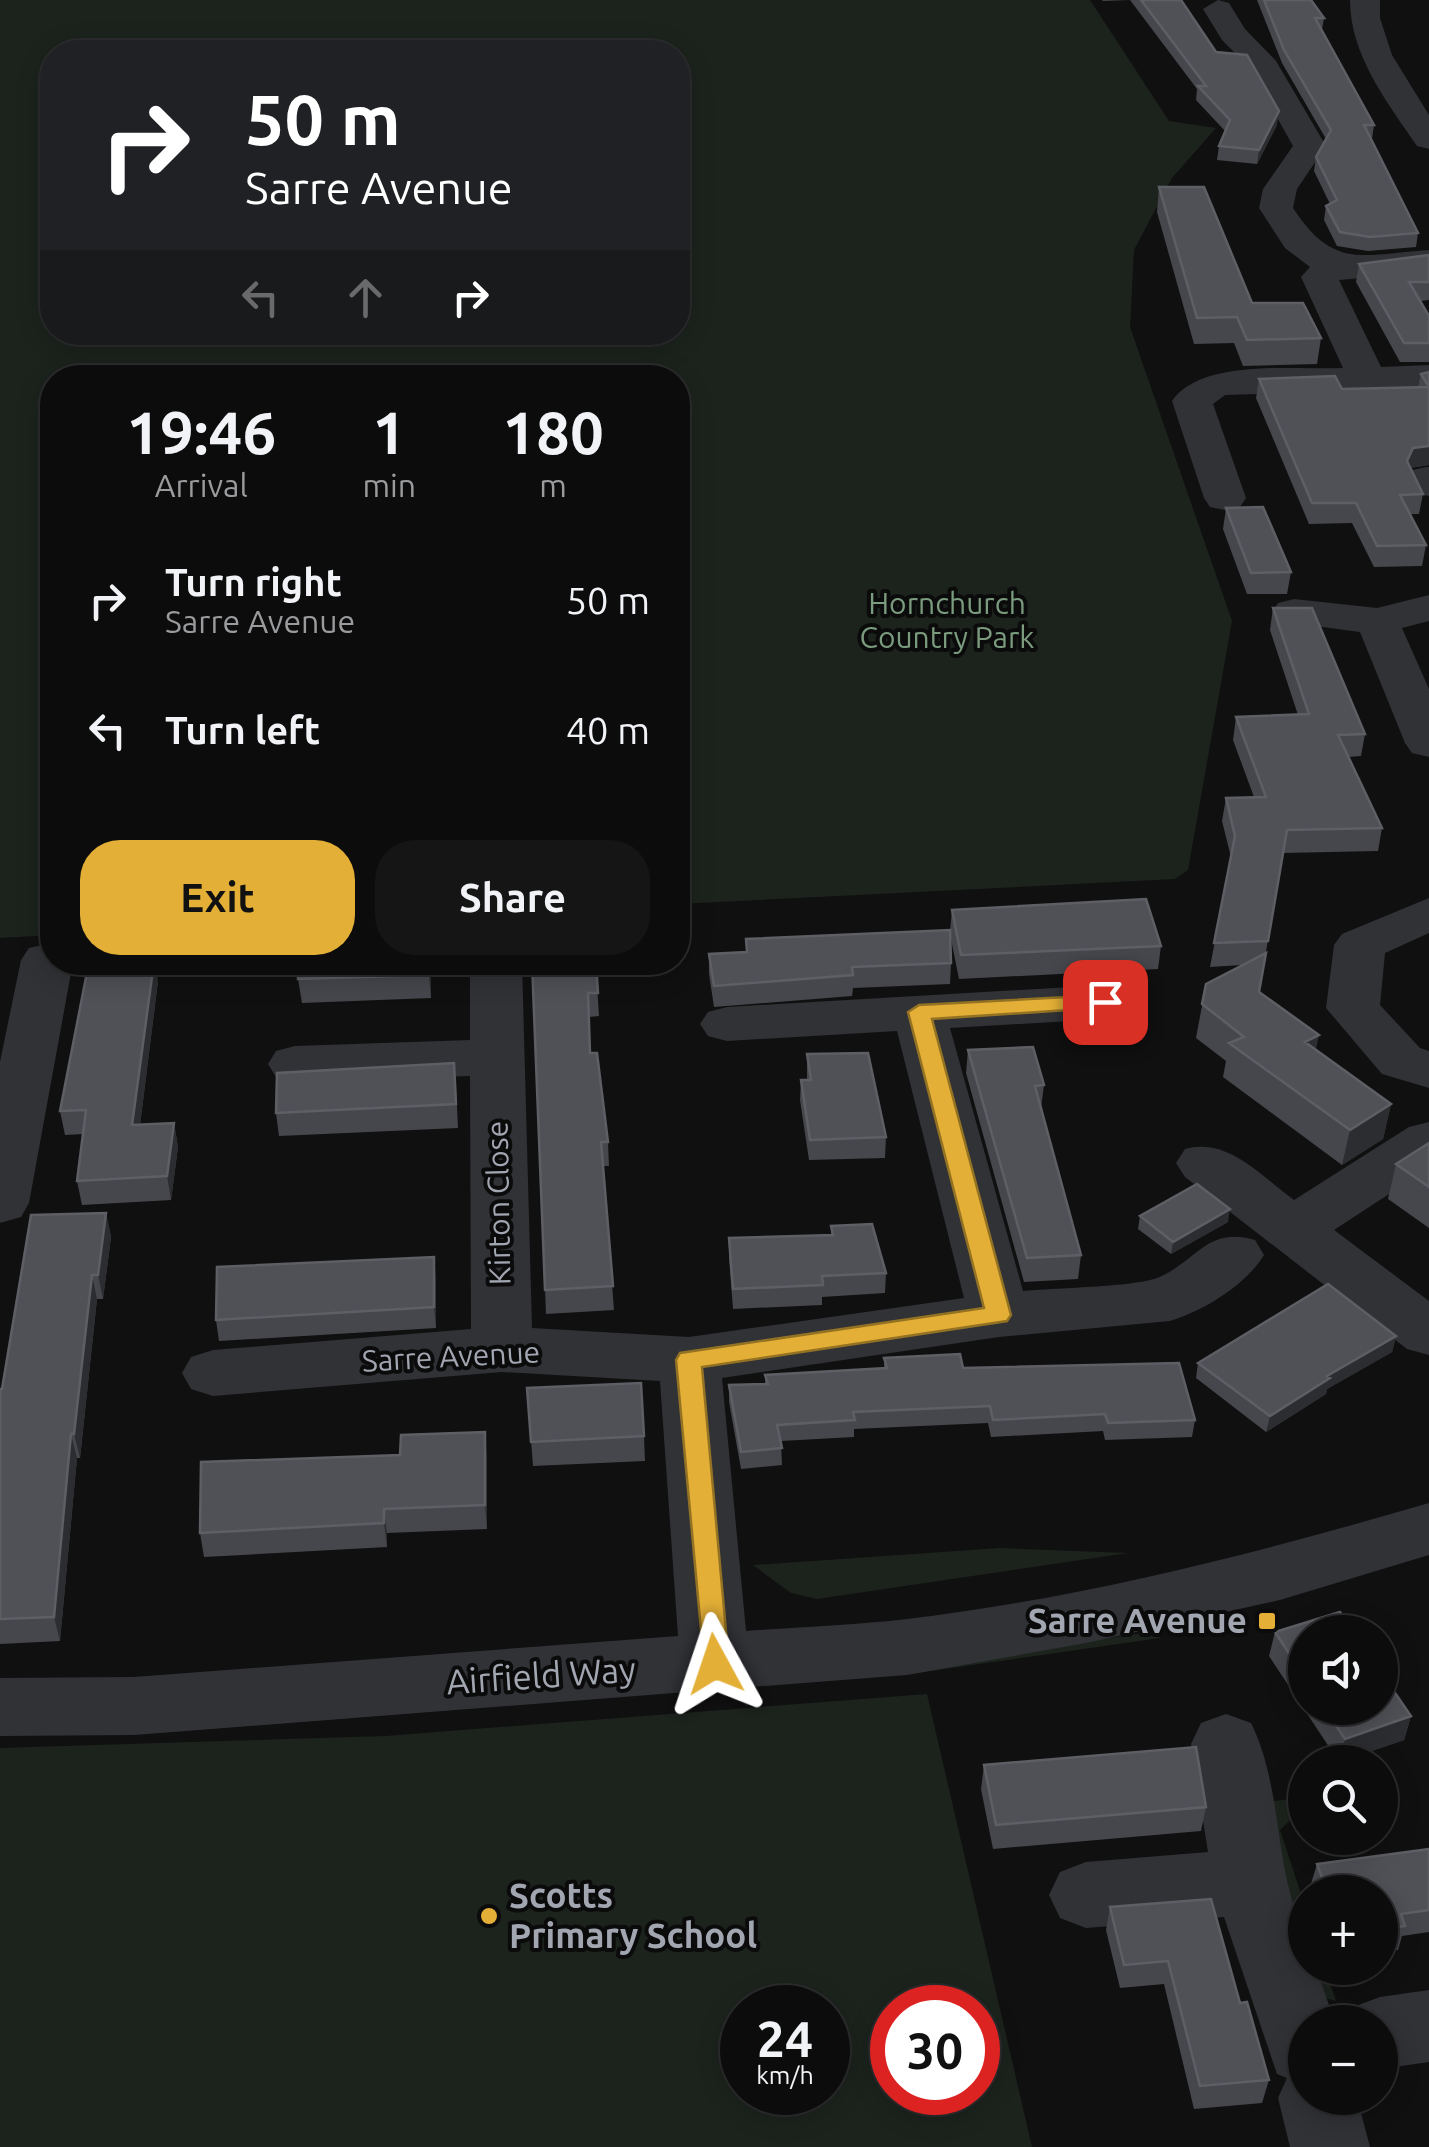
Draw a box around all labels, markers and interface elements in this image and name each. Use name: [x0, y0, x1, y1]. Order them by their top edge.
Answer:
icon: right: [80, 80, 210, 210]
text: 50 m: [245, 80, 401, 158]
text: Sarre Avenue: [245, 162, 513, 213]
icon: left: [233, 270, 288, 325]
icon: ahead: [338, 270, 393, 325]
icon: right: [443, 270, 498, 325]
text: 19:46: [126, 398, 276, 465]
text: 1: [372, 398, 406, 465]
text: 180: [502, 398, 604, 465]
text: Arrival: [155, 467, 248, 503]
text: min: [362, 467, 416, 503]
text: m: [539, 467, 567, 503]
text: Turn right: [165, 561, 342, 603]
icon: right: [80, 573, 135, 628]
text: 50 m: [566, 579, 650, 621]
park label: Hornchurch Country Park: [860, 586, 1034, 654]
text: Sarre Avenue: [165, 603, 355, 639]
icon: left: [80, 703, 135, 758]
text: Turn left: [165, 709, 320, 751]
text: 40 m: [566, 709, 650, 751]
button: Exit: [80, 840, 355, 955]
button: Share: [375, 840, 650, 955]
pin: [1063, 960, 1148, 1045]
icon: arrive: [1078, 975, 1133, 1030]
street label: Kirton Close: [480, 1121, 516, 1285]
street label: Sarre Avenue: [361, 1334, 541, 1378]
place label: Sarre Avenue: [1028, 1600, 1247, 1640]
marker: Sarre Avenue: [1256, 1610, 1278, 1632]
position arrow: [663, 1612, 767, 1716]
map controls: [1288, 1615, 1398, 2115]
button: sound: [1288, 1615, 1398, 1725]
street label: Airfield Way: [445, 1648, 637, 1702]
button: search: [1288, 1745, 1398, 1855]
place label: Scotts Primary School: [509, 1875, 757, 1955]
button: +: [1288, 1875, 1398, 1985]
marker: Scotts Primary School: [478, 1905, 500, 1927]
speed limit sign: 30: [870, 1985, 1000, 2115]
button: −: [1288, 2005, 1398, 2115]
text: 24: [757, 2010, 813, 2066]
text: km/h: [756, 2061, 814, 2089]

